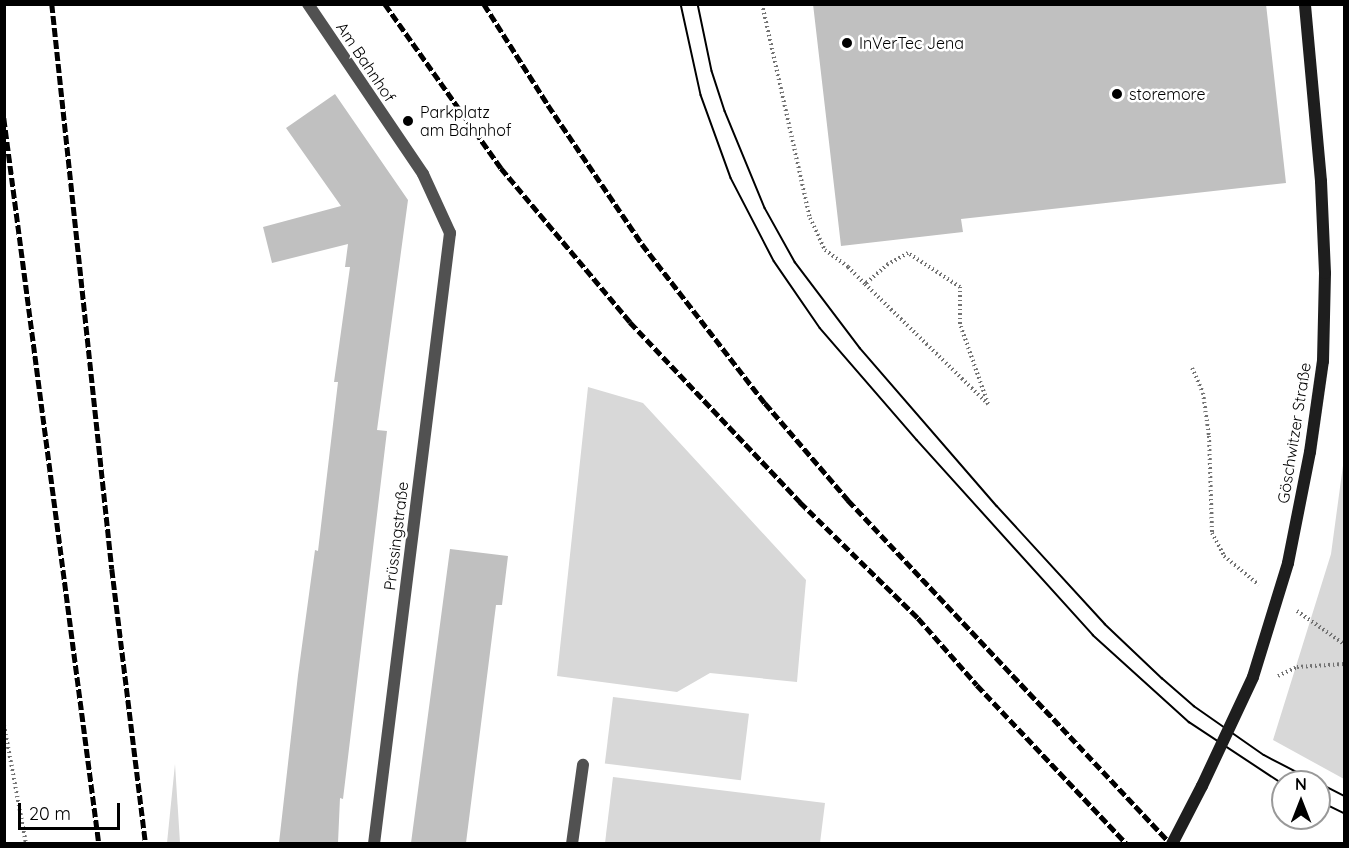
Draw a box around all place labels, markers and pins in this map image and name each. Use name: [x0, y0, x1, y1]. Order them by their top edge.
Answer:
place label: InVerTec Jena: [859, 33, 964, 53]
marker: InVerTec Jena: [840, 36, 854, 50]
place label: storemore: [1129, 84, 1205, 104]
marker: storemore: [1110, 87, 1124, 101]
place label: Parkplatz am Bahnhof: [420, 102, 512, 140]
marker: Parkplatz am Bahnhof: [401, 114, 415, 128]

